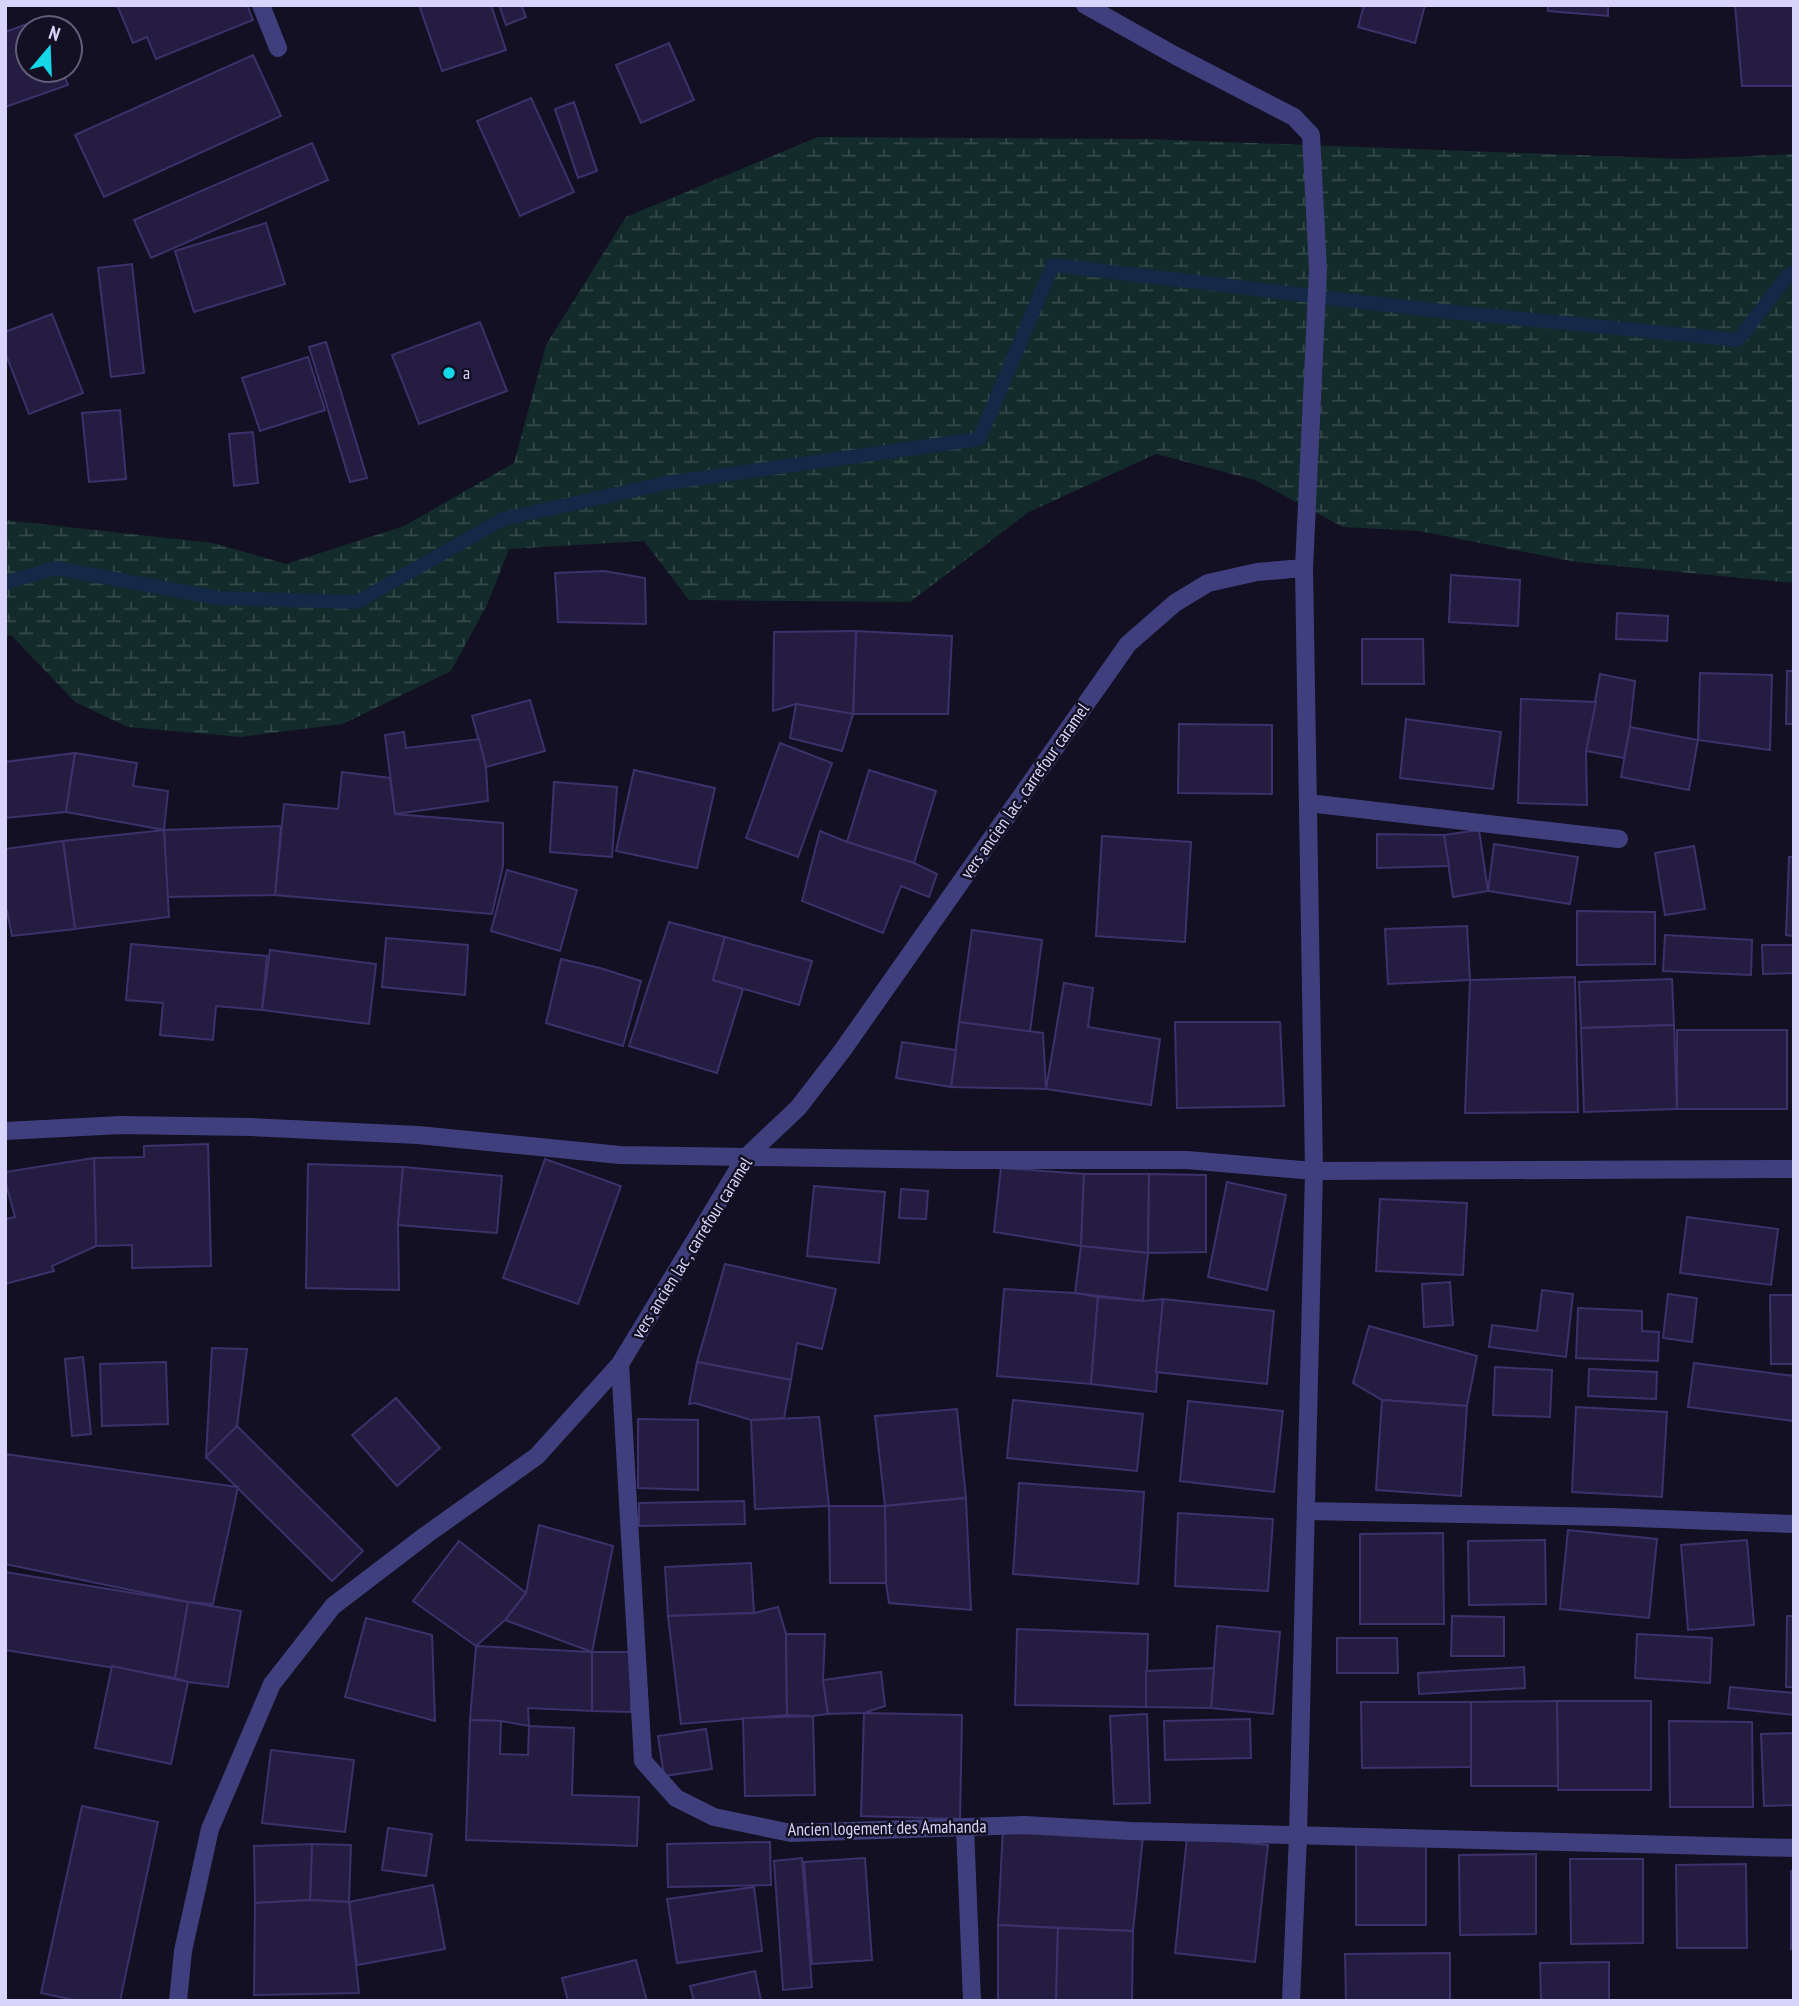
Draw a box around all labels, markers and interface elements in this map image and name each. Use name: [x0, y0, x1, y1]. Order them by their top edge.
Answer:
north arrow: [14, 14, 84, 84]
text: N: [46, 20, 63, 46]
place label: a: [463, 361, 470, 384]
marker: a: [441, 365, 457, 381]
street label: vers ancien lac , carrefour caramel: [955, 698, 1095, 883]
street label: vers ancien lac , carrefour caramel: [626, 1152, 757, 1343]
street label: Ancien logement des Amahanda: [787, 1814, 987, 1841]

